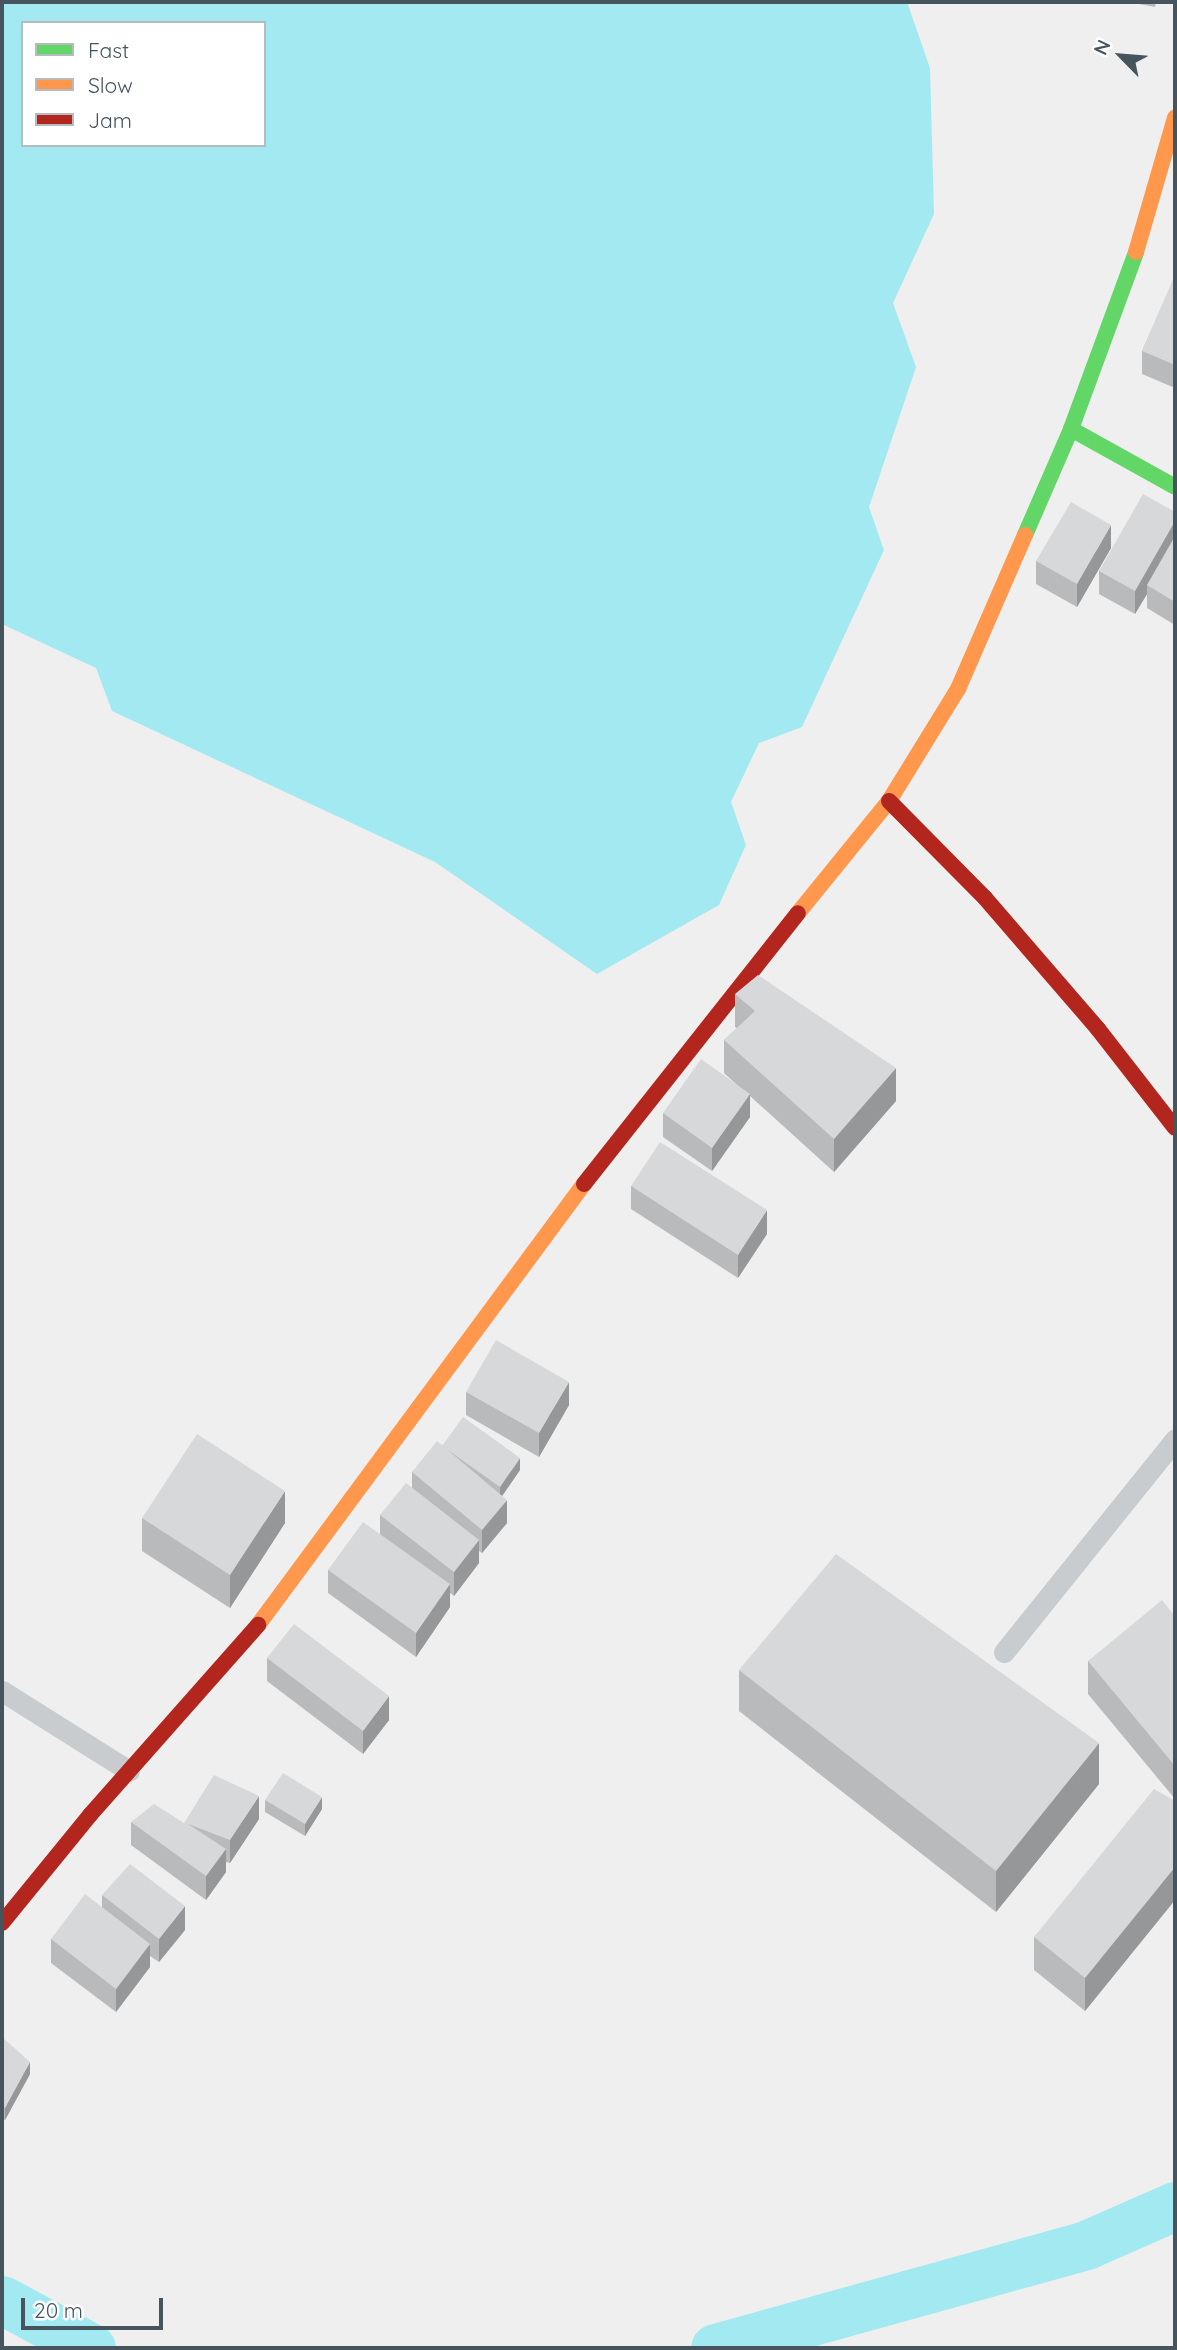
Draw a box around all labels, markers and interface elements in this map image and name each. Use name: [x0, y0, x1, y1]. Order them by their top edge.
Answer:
legend: [21, 21, 266, 147]
north arrow: [1086, 21, 1156, 91]
text: N: [1088, 36, 1116, 59]
text: Fast: [88, 37, 129, 63]
text: Slow: [88, 72, 133, 98]
text: Jam: [88, 107, 132, 133]
scale bar: [24, 2284, 166, 2328]
text: 20 m: [34, 2297, 83, 2323]

